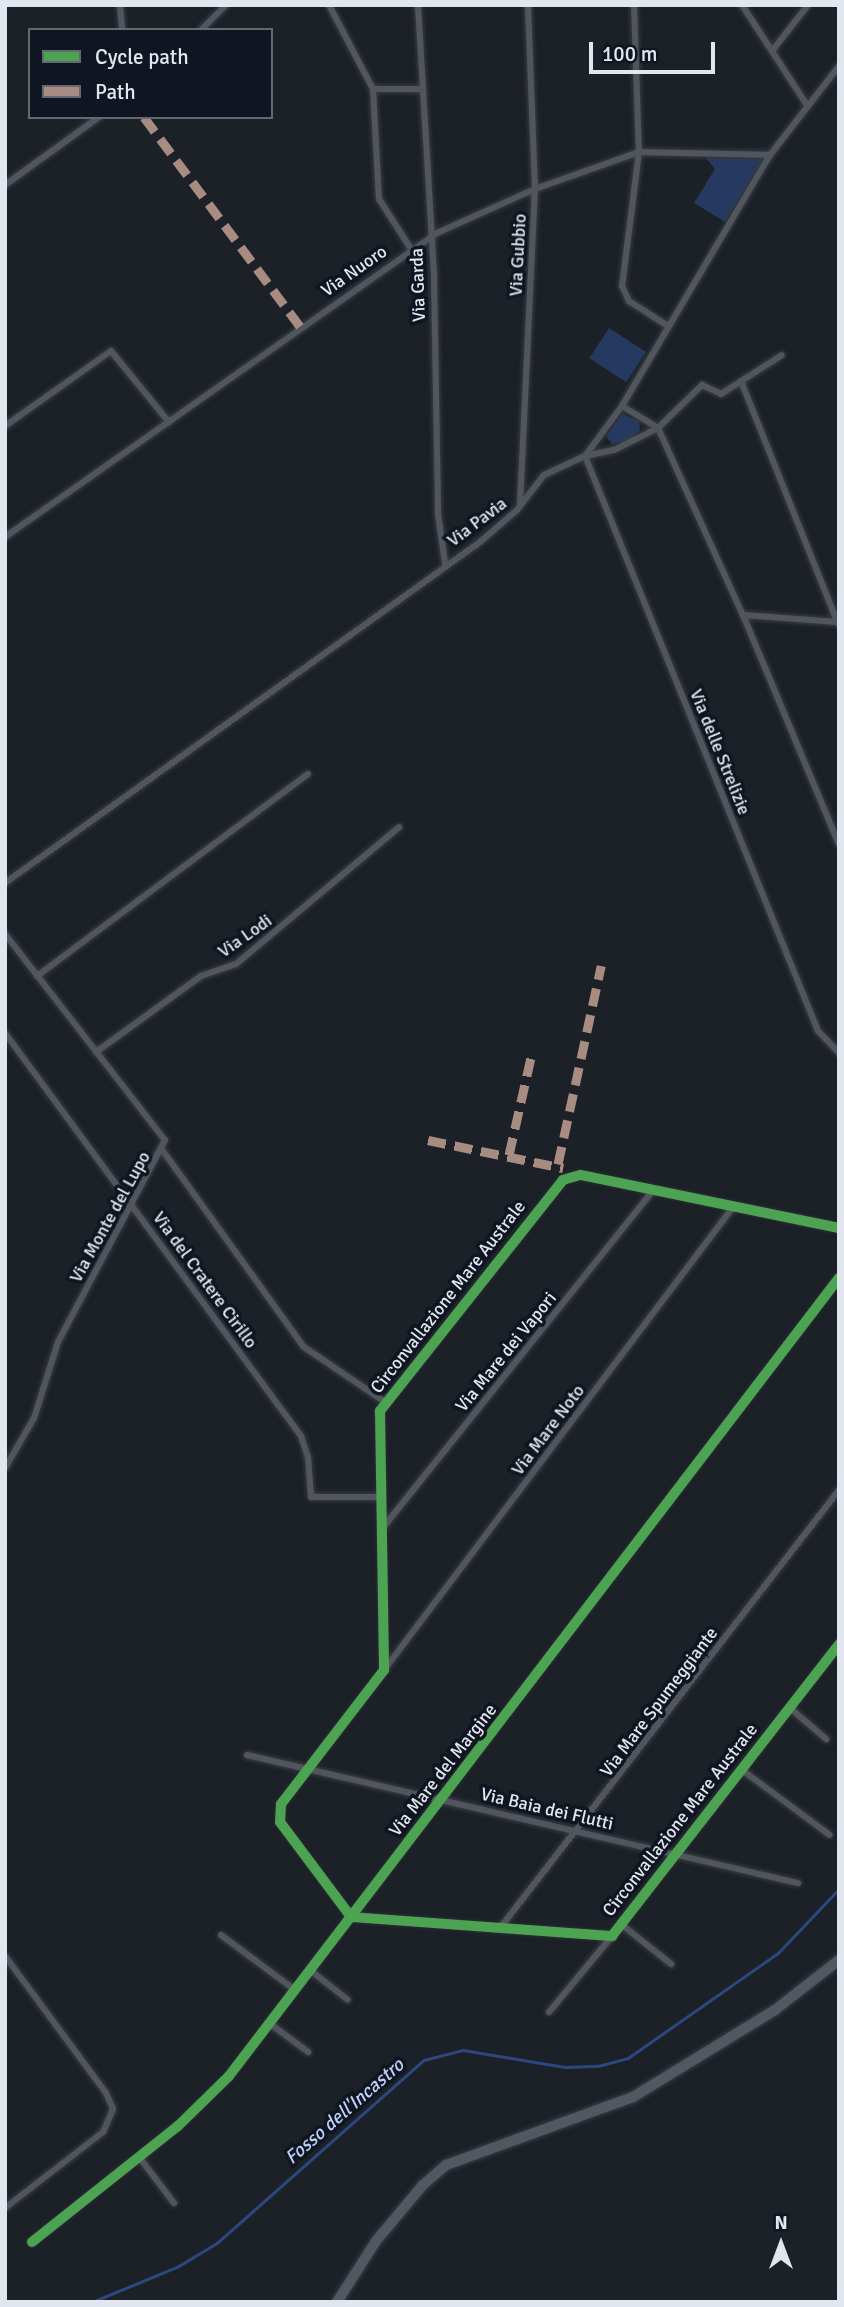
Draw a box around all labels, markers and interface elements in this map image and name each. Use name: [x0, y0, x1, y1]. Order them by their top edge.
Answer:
legend: [28, 28, 273, 119]
scale bar: [592, 28, 718, 72]
text: 100 m: [602, 41, 657, 67]
text: Cycle path: [95, 44, 189, 70]
text: Path: [95, 79, 136, 105]
street label: Via Gubbio: [505, 213, 531, 297]
street label: Via Nuoro: [317, 241, 391, 301]
street label: Via Garda: [406, 248, 430, 322]
street label: Via Pavia: [443, 493, 511, 551]
street label: Via delle Strelizie: [685, 686, 755, 818]
street label: Via Lodi: [214, 910, 276, 962]
street label: Via Monte del Lupo: [65, 1148, 155, 1286]
street label: Circonvallazione Mare Australe: [366, 1196, 530, 1398]
street label: Via del Cratere Cirillo: [148, 1207, 262, 1353]
street label: Via Mare dei Vapori: [451, 1288, 561, 1416]
street label: Via Mare Noto: [507, 1380, 589, 1480]
street label: Via Mare Spumeggiante: [596, 1623, 722, 1781]
street label: Via Mare del Margine: [385, 1699, 501, 1841]
street label: Circonvallazione Mare Australe: [598, 1719, 762, 1921]
street label: Via Baia dei Flutti: [478, 1783, 616, 1835]
water label: Fosso dell'Incastro: [281, 2054, 409, 2170]
north arrow: [746, 2209, 816, 2279]
text: N: [774, 2211, 788, 2235]

